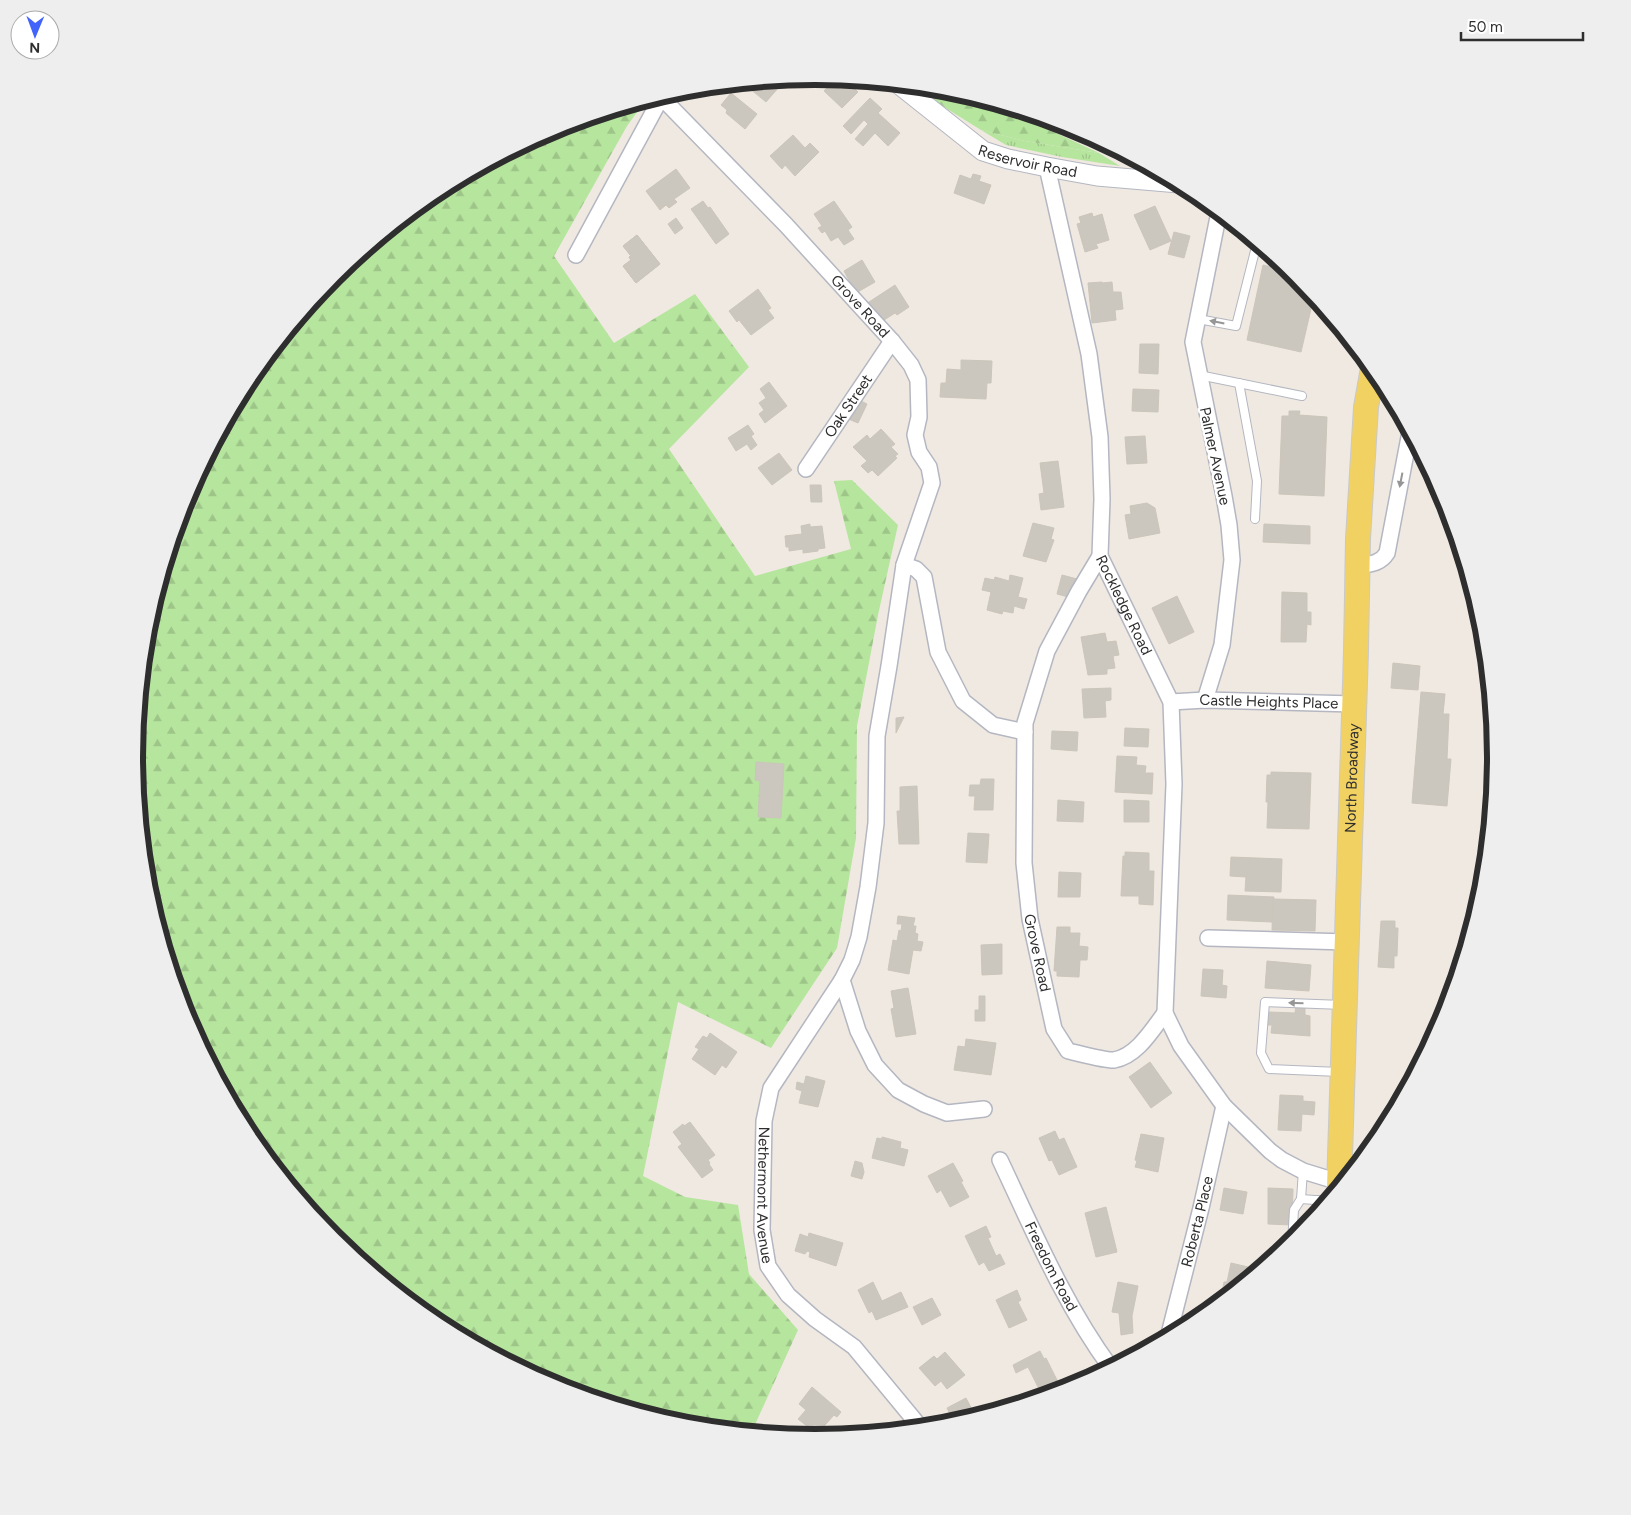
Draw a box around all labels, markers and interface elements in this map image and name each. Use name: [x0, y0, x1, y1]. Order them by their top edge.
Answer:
north arrow: [10, 10, 60, 60]
scale bar: [1461, 10, 1584, 42]
text: 50 m: [1468, 18, 1503, 36]
text: N: [29, 39, 40, 56]
street label: Reservoir Road: [976, 141, 1079, 181]
street label: Grove Road: [827, 271, 894, 342]
one-way arrow: [1208, 318, 1224, 326]
street label: Oak Street: [821, 371, 876, 441]
street label: Palmer Avenue: [1196, 405, 1234, 507]
one-way arrow: [1397, 472, 1405, 488]
street label: Rockledge Road: [1092, 552, 1156, 658]
street label: Castle Heights Place: [1199, 691, 1339, 713]
street label: North Broadway: [1341, 723, 1363, 833]
street label: Grove Road: [1020, 912, 1055, 993]
one-way arrow: [1288, 999, 1304, 1007]
street label: Nethermont Avenue: [753, 1126, 776, 1265]
street label: Roberta Place: [1177, 1174, 1217, 1269]
street label: Freedom Road: [1021, 1219, 1081, 1314]

